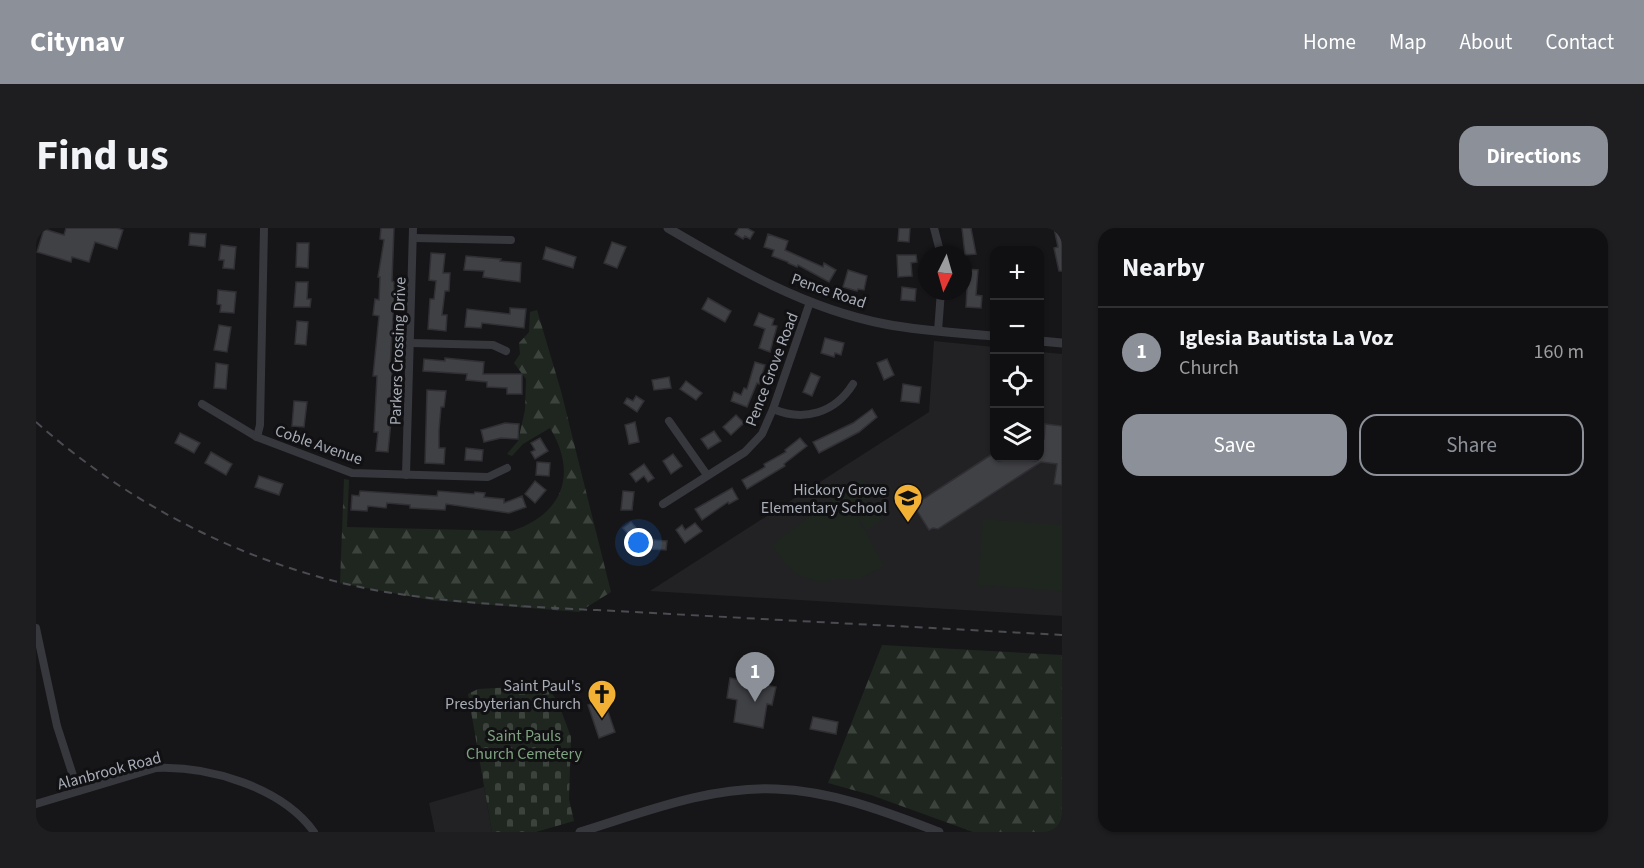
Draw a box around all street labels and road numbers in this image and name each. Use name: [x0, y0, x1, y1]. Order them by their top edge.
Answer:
street label: Pence Road: [788, 268, 869, 314]
street label: Parkers Crossing Drive: [384, 277, 412, 425]
street label: Pence Grove Road: [740, 309, 804, 429]
street label: Coble Avenue: [272, 420, 365, 470]
street label: Alanbrook Road: [55, 747, 164, 795]

